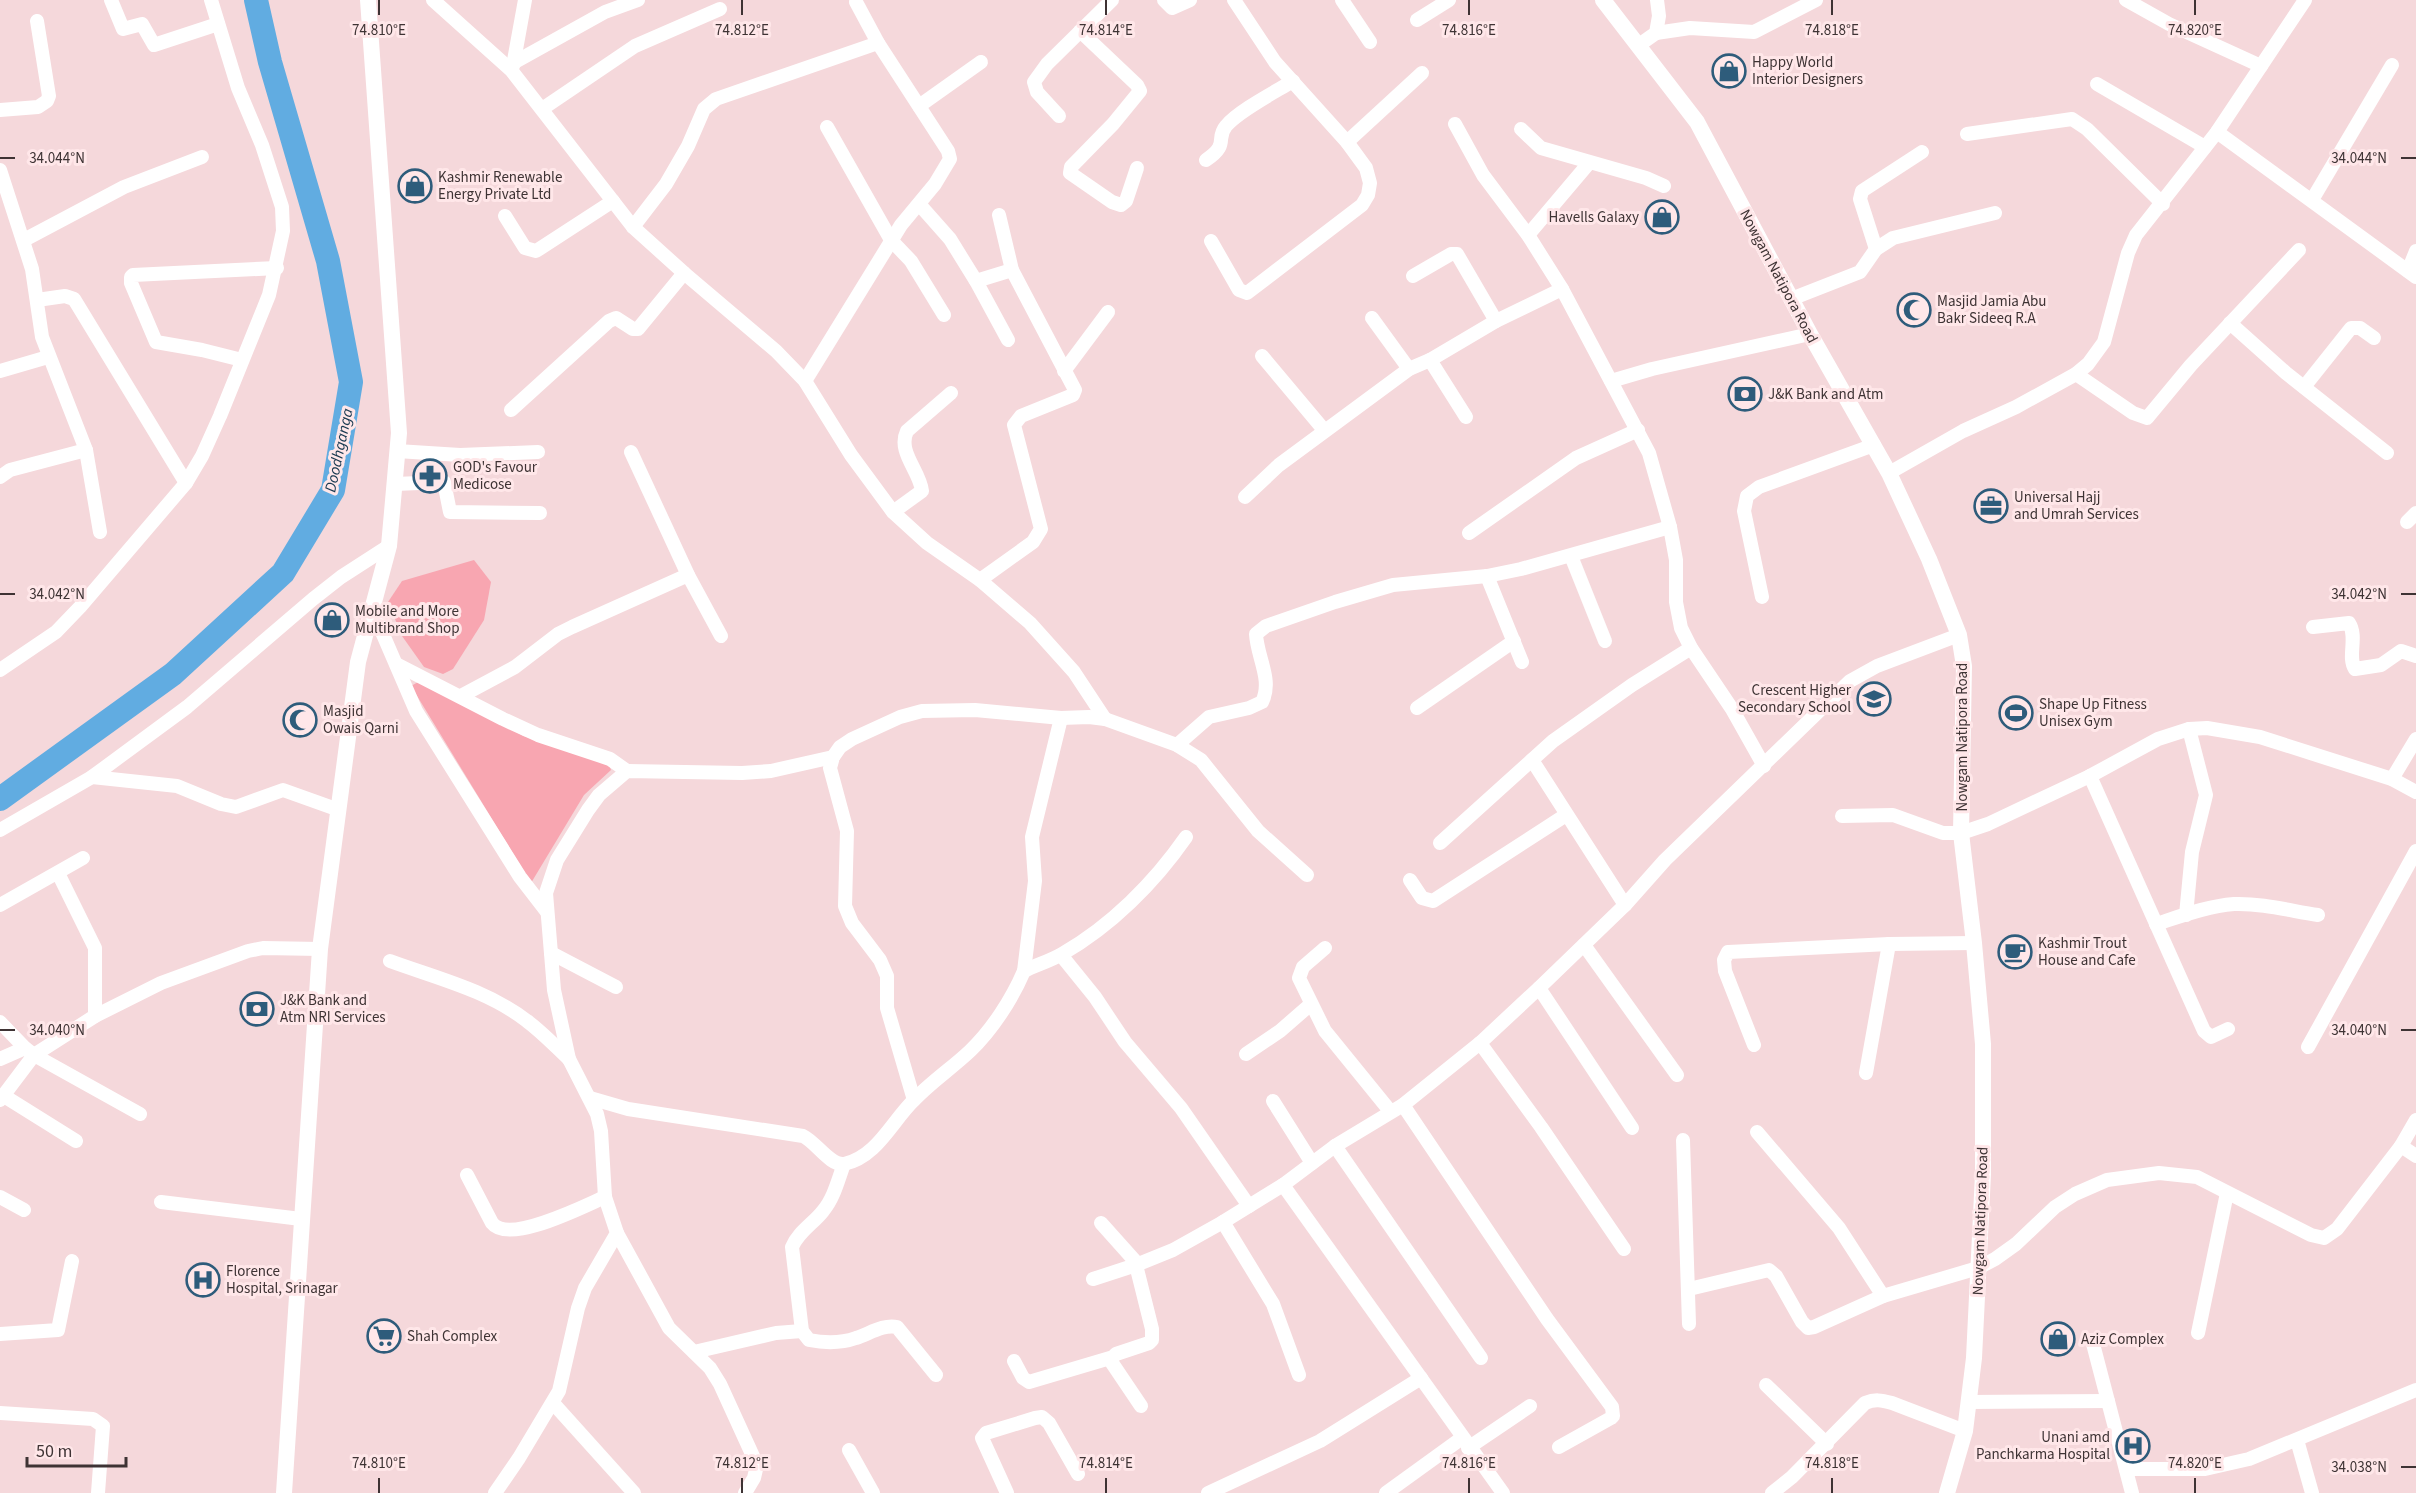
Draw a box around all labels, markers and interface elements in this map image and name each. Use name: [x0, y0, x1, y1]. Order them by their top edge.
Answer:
text: 74.810°E: [352, 20, 406, 41]
text: 74.812°E: [715, 20, 769, 41]
text: 74.814°E: [1079, 20, 1133, 41]
text: 74.816°E: [1442, 20, 1496, 41]
text: 74.818°E: [1805, 20, 1859, 41]
text: 74.820°E: [2168, 20, 2222, 41]
place label: Happy World Interior Designers: [1752, 52, 1863, 90]
shop icon: Happy World Interior Designers: [1711, 53, 1747, 89]
text: 34.044°N: [29, 148, 85, 169]
text: 34.044°N: [2331, 148, 2387, 169]
place label: Kashmir Renewable Energy Private Ltd: [438, 167, 562, 205]
shop icon: Kashmir Renewable Energy Private Ltd: [397, 168, 433, 204]
shop icon: Havells Galaxy: [1644, 199, 1680, 235]
street label: Nowgam Natipora Road: [1734, 206, 1823, 347]
place label: Havells Galaxy: [1548, 207, 1639, 228]
place label: Masjid Jamia Abu Bakr Sideeq R.A: [1937, 291, 2047, 329]
mosque icon: Masjid Jamia Abu Bakr Sideeq R.A: [1896, 292, 1932, 328]
bank icon: J&K Bank and Atm: [1727, 376, 1763, 412]
place label: J&K Bank and Atm: [1768, 384, 1884, 405]
water label: Doodhganga: [319, 406, 359, 494]
place label: GOD's Favour Medicose: [453, 457, 538, 495]
pharmacy icon: GOD's Favour Medicose: [412, 458, 448, 494]
place label: Universal Hajj and Umrah Services: [2014, 487, 2139, 525]
office icon: Universal Hajj and Umrah Services: [1973, 488, 2009, 524]
text: 34.042°N: [29, 584, 85, 605]
text: 34.042°N: [2331, 584, 2387, 605]
place label: Mobile and More Multibrand Shop: [355, 601, 460, 639]
shop icon: Mobile and More Multibrand Shop: [314, 602, 350, 638]
street label: Nowgam Natipora Road: [1952, 663, 1973, 811]
place label: Crescent Higher Secondary School: [1738, 680, 1852, 718]
school or university icon: Crescent Higher Secondary School: [1856, 681, 1892, 717]
place label: Shape Up Fitness Unisex Gym: [2039, 694, 2147, 732]
sports icon: Shape Up Fitness Unisex Gym: [1998, 695, 2034, 731]
place label: Masjid Owais Qarni: [323, 701, 399, 739]
mosque icon: Masjid Owais Qarni: [282, 702, 318, 738]
place label: Kashmir Trout House and Cafe: [2038, 933, 2136, 971]
cafe icon: Kashmir Trout House and Cafe: [1997, 934, 2033, 970]
place label: J&K Bank and Atm NRI Services: [280, 990, 386, 1028]
bank icon: J&K Bank and Atm NRI Services: [239, 991, 275, 1027]
text: 34.040°N: [29, 1020, 85, 1041]
text: 34.040°N: [2331, 1020, 2387, 1041]
street label: Nowgam Natipora Road: [1967, 1146, 1994, 1296]
place label: Florence Hospital, Srinagar: [226, 1261, 339, 1299]
hospital icon: Florence Hospital, Srinagar: [185, 1262, 221, 1298]
supermarket icon: Shah Complex: [366, 1318, 402, 1354]
shop icon: Aziz Complex: [2040, 1321, 2076, 1357]
place label: Shah Complex: [407, 1326, 498, 1347]
place label: Aziz Complex: [2081, 1329, 2164, 1350]
place label: Unani amd Panchkarma Hospital: [1976, 1427, 2110, 1465]
hospital icon: Unani amd Panchkarma Hospital: [2115, 1428, 2151, 1464]
scale bar: [27, 1430, 126, 1468]
text: 50 m: [36, 1439, 72, 1464]
text: 74.810°E: [352, 1453, 406, 1474]
text: 74.812°E: [715, 1453, 769, 1474]
text: 74.814°E: [1079, 1453, 1133, 1474]
text: 74.816°E: [1442, 1453, 1496, 1474]
text: 74.818°E: [1805, 1453, 1859, 1474]
text: 74.820°E: [2168, 1453, 2222, 1474]
text: 34.038°N: [2331, 1457, 2387, 1478]

